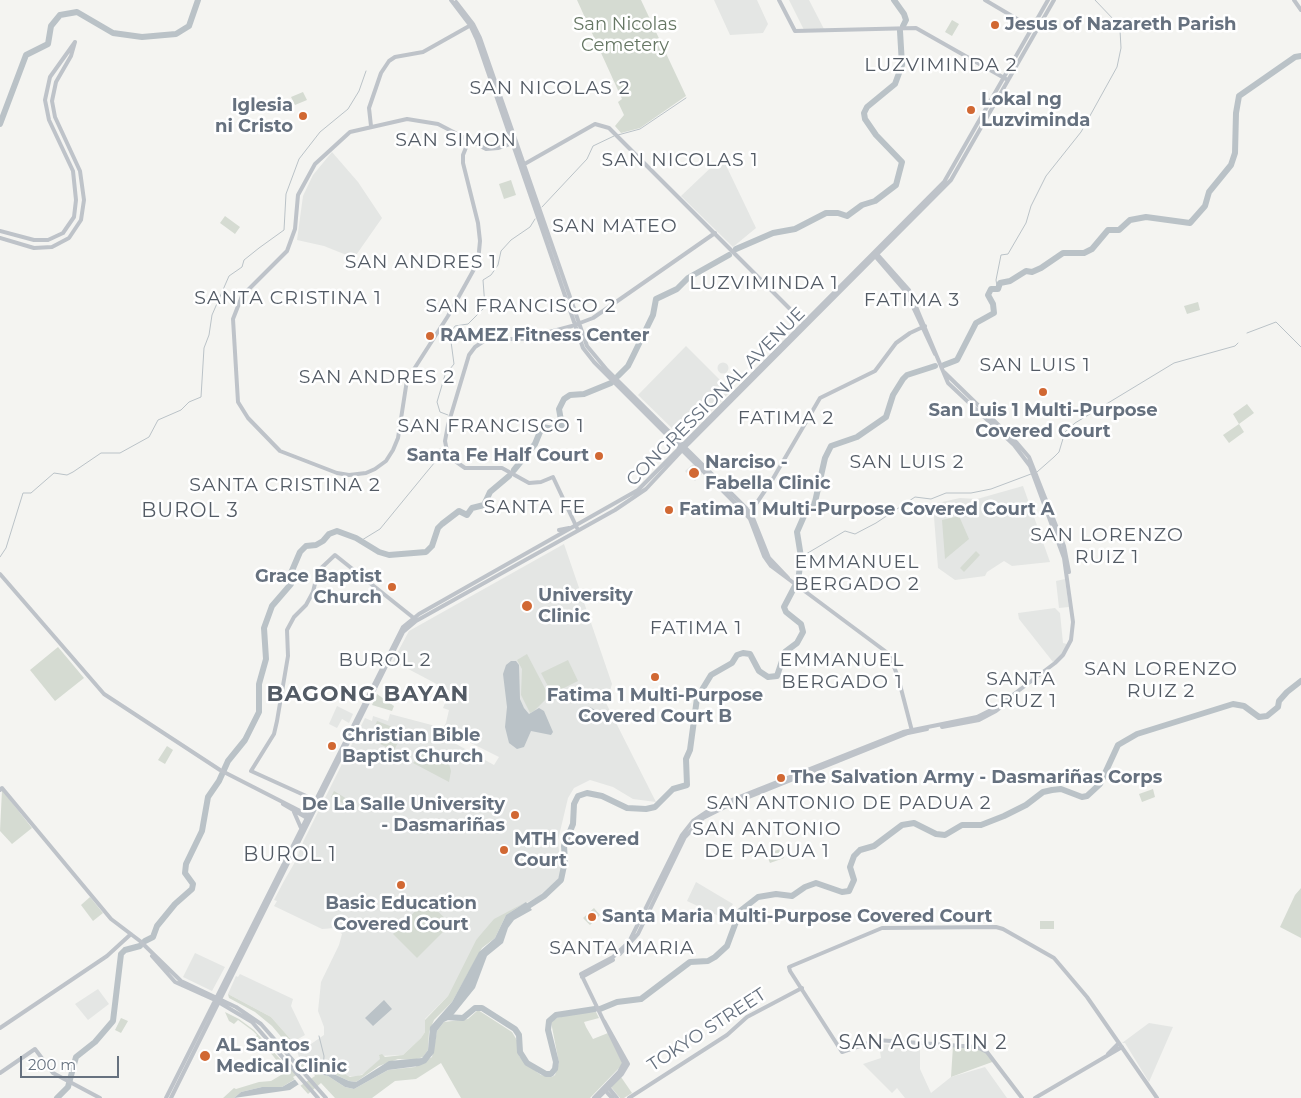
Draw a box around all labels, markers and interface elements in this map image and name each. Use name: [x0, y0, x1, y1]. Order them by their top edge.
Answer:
park label: San Nicolas Cemetery: [573, 14, 677, 56]
place label: Jesus of Nazareth Parish: [1005, 14, 1236, 36]
marker: Jesus of Nazareth Parish: [989, 19, 1001, 31]
district label: LUZVIMINDA 2: [863, 54, 1019, 76]
district label: SAN NICOLAS 2: [468, 77, 632, 99]
place label: Lokal ng Luzviminda: [981, 89, 1090, 132]
place label: Iglesia ni Cristo: [215, 95, 293, 138]
marker: Lokal ng Luzviminda: [965, 104, 977, 116]
marker: Iglesia ni Cristo: [297, 110, 309, 122]
district label: SAN SIMON: [394, 129, 518, 151]
district label: SAN NICOLAS 1: [600, 149, 760, 171]
district label: SAN MATEO: [551, 215, 679, 237]
district label: SAN ANDRES 1: [343, 251, 499, 273]
district label: LUZVIMINDA 1: [688, 272, 840, 294]
district label: SANTA CRISTINA 1: [192, 287, 384, 309]
district label: FATIMA 3: [863, 289, 961, 311]
district label: SAN FRANCISCO 2: [424, 295, 618, 317]
street label: CONGRESSIONAL AVENUE: [622, 303, 810, 491]
place label: RAMEZ Fitness Center: [440, 325, 649, 347]
marker: RAMEZ Fitness Center: [424, 330, 436, 342]
district label: SAN LUIS 1: [978, 354, 1092, 376]
district label: SAN ANDRES 2: [297, 366, 457, 388]
marker: San Luis 1 Multi-Purpose Covered Court: [1037, 386, 1049, 398]
place label: San Luis 1 Multi-Purpose Covered Court: [928, 400, 1158, 442]
district label: FATIMA 2: [737, 407, 835, 429]
district label: SAN FRANCISCO 1: [396, 415, 586, 437]
place label: Santa Fe Half Court: [407, 445, 589, 467]
marker: Santa Fe Half Court: [593, 450, 605, 462]
district label: SAN LUIS 2: [848, 451, 966, 473]
place label: Narciso - Fabella Clinic: [705, 452, 831, 494]
marker: Narciso - Fabella Clinic: [687, 466, 701, 480]
district label: SANTA CRISTINA 2: [187, 474, 383, 496]
district label: SANTA FE: [483, 496, 587, 518]
district label: BUROL 3: [140, 499, 240, 523]
place label: Fatima 1 Multi-Purpose Covered Court A: [679, 499, 1055, 521]
marker: Fatima 1 Multi-Purpose Covered Court A: [663, 504, 675, 516]
district label: SAN LORENZO RUIZ 1: [1029, 524, 1185, 568]
district label: EMMANUEL BERGADO 2: [793, 551, 921, 595]
place label: Grace Baptist Church: [255, 566, 382, 608]
marker: Grace Baptist Church: [386, 581, 398, 593]
place label: University Clinic: [538, 585, 633, 628]
marker: University Clinic: [520, 599, 534, 613]
district label: FATIMA 1: [649, 617, 743, 639]
district label: BUROL 2: [338, 649, 432, 671]
district label: EMMANUEL BERGADO 1: [778, 649, 906, 693]
district label: SAN LORENZO RUIZ 2: [1083, 658, 1239, 702]
district label: SANTA CRUZ 1: [984, 668, 1058, 712]
marker: Fatima 1 Multi-Purpose Covered Court B: [649, 671, 661, 683]
district label: BAGONG BAYAN: [265, 682, 471, 708]
place label: Fatima 1 Multi-Purpose Covered Court B: [547, 685, 763, 728]
place label: Christian Bible Baptist Church: [342, 725, 483, 768]
marker: Christian Bible Baptist Church: [326, 740, 338, 752]
place label: The Salvation Army - Dasmariñas Corps: [791, 767, 1162, 789]
marker: The Salvation Army - Dasmariñas Corps: [775, 772, 787, 784]
district label: SAN ANTONIO DE PADUA 2: [704, 792, 994, 814]
place label: De La Salle University - Dasmariñas: [302, 794, 505, 836]
marker: De La Salle University - Dasmariñas: [509, 809, 521, 821]
district label: SAN ANTONIO DE PADUA 1: [691, 818, 843, 862]
place label: MTH Covered Court: [514, 829, 639, 872]
district label: BUROL 1: [242, 843, 338, 867]
marker: MTH Covered Court: [498, 844, 510, 856]
marker: Basic Education Covered Court: [395, 879, 407, 891]
place label: Basic Education Covered Court: [325, 893, 477, 936]
place label: Santa Maria Multi-Purpose Covered Court: [602, 906, 992, 928]
marker: Santa Maria Multi-Purpose Covered Court: [586, 911, 598, 923]
district label: SANTA MARIA: [548, 937, 696, 959]
street label: TOKYO STREET: [644, 984, 770, 1076]
district label: SAN AGUSTIN 2: [837, 1031, 1009, 1055]
place label: AL Santos Medical Clinic: [216, 1035, 347, 1078]
scale bar: [22, 1046, 121, 1078]
marker: AL Santos Medical Clinic: [198, 1049, 212, 1063]
text: 200 m: [28, 1055, 76, 1074]

